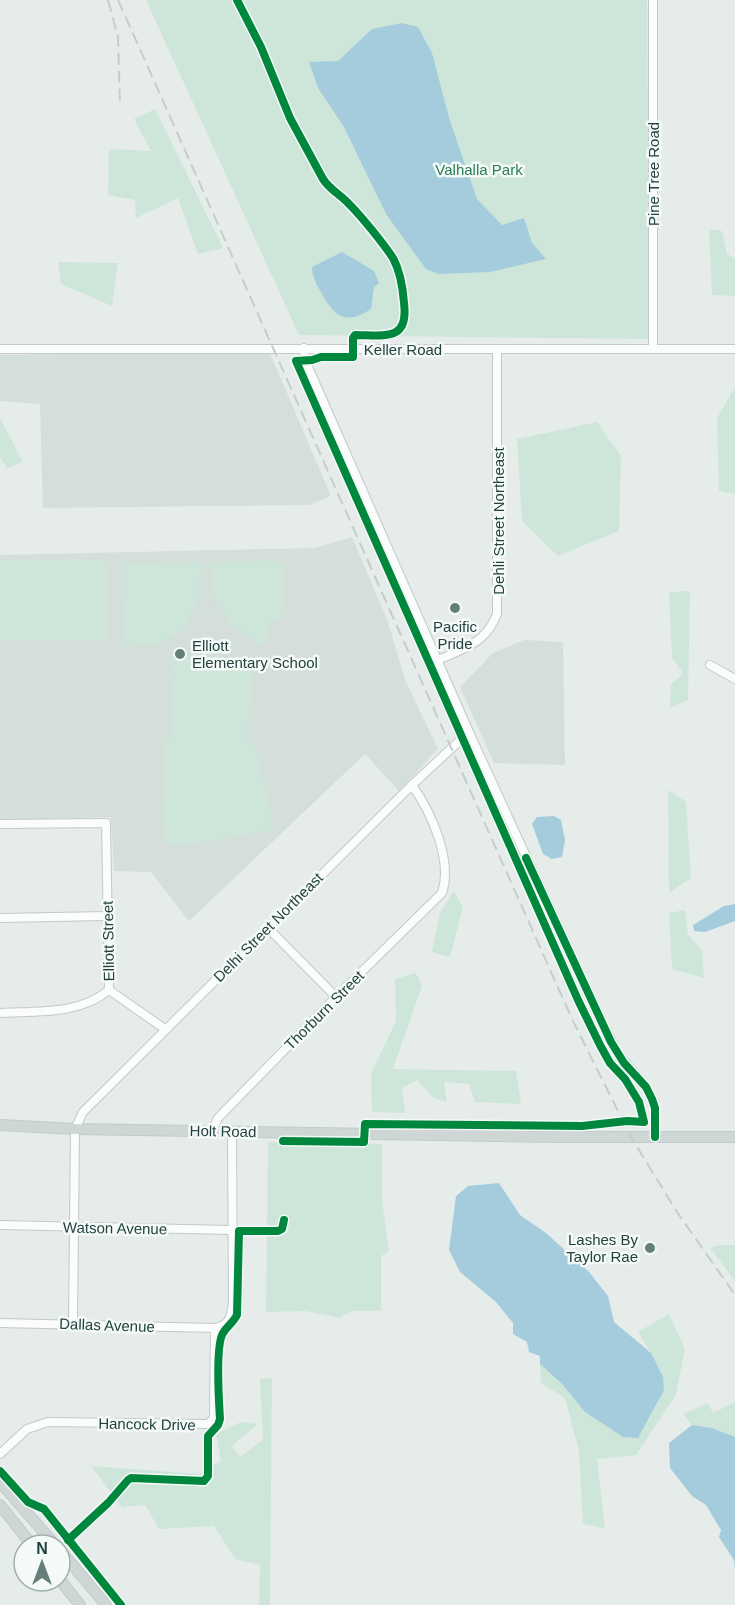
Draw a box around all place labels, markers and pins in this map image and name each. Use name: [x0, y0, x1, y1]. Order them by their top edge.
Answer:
marker: Pacific Pride: [448, 601, 462, 615]
place label: Pacific Pride: [433, 618, 478, 652]
place label: Elliott Elementary School: [192, 637, 318, 671]
marker: Elliott Elementary School: [173, 647, 187, 661]
place label: Lashes By Taylor Rae: [566, 1231, 638, 1265]
marker: Lashes By Taylor Rae: [643, 1241, 657, 1255]

